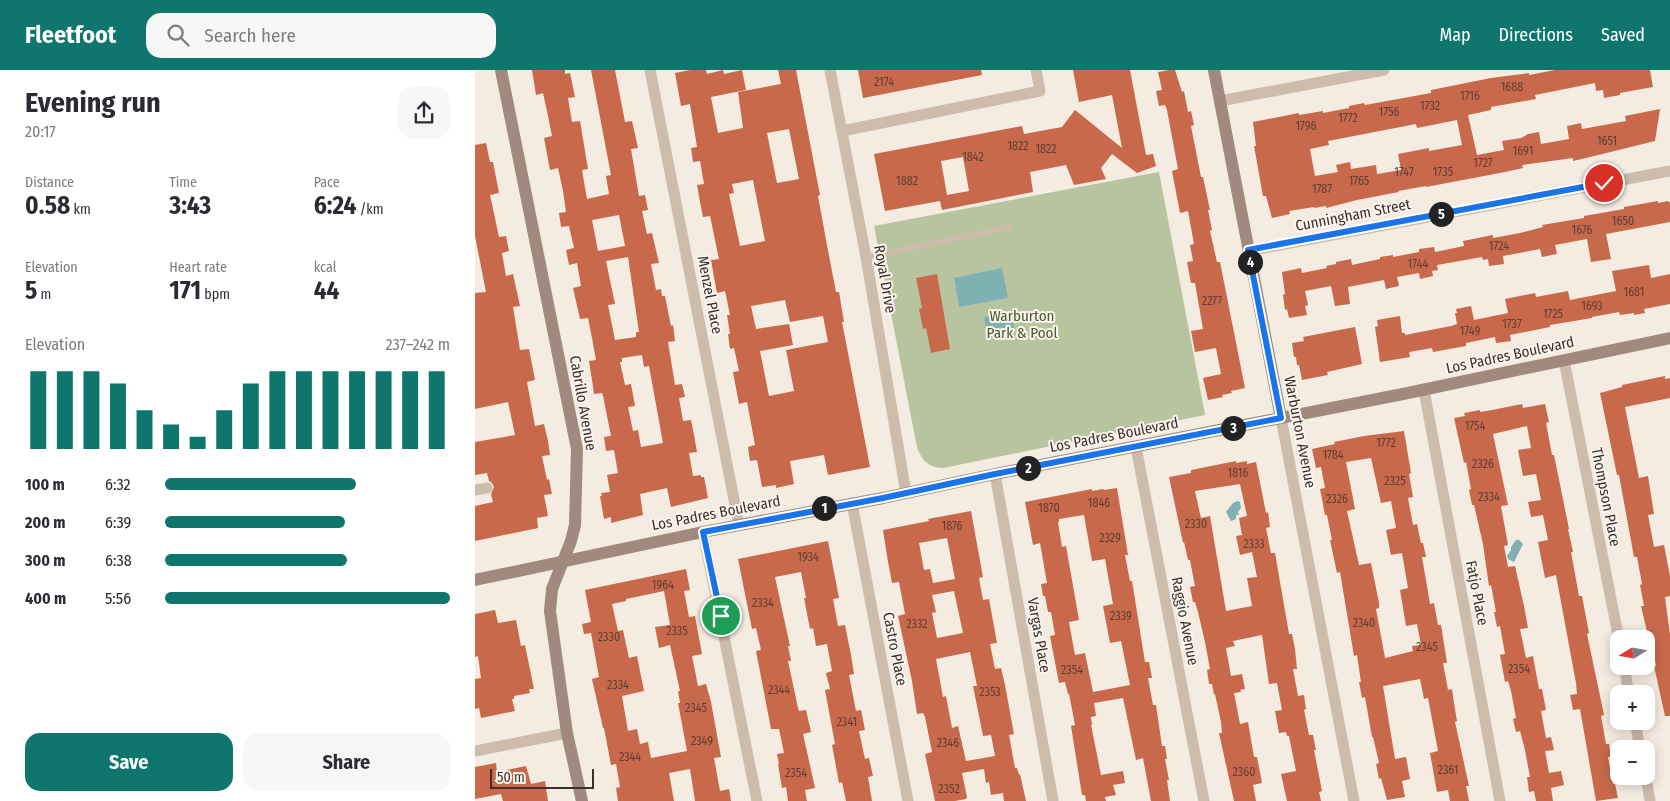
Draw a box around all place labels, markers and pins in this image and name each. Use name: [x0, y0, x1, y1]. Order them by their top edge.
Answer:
pin: [1583, 162, 1625, 204]
pin: 5: [1429, 202, 1453, 226]
pin: 4: [1237, 250, 1263, 274]
pin: 3: [1221, 416, 1245, 440]
pin: 2: [1015, 456, 1041, 480]
pin: 1: [811, 496, 837, 520]
pin: [700, 595, 742, 637]

